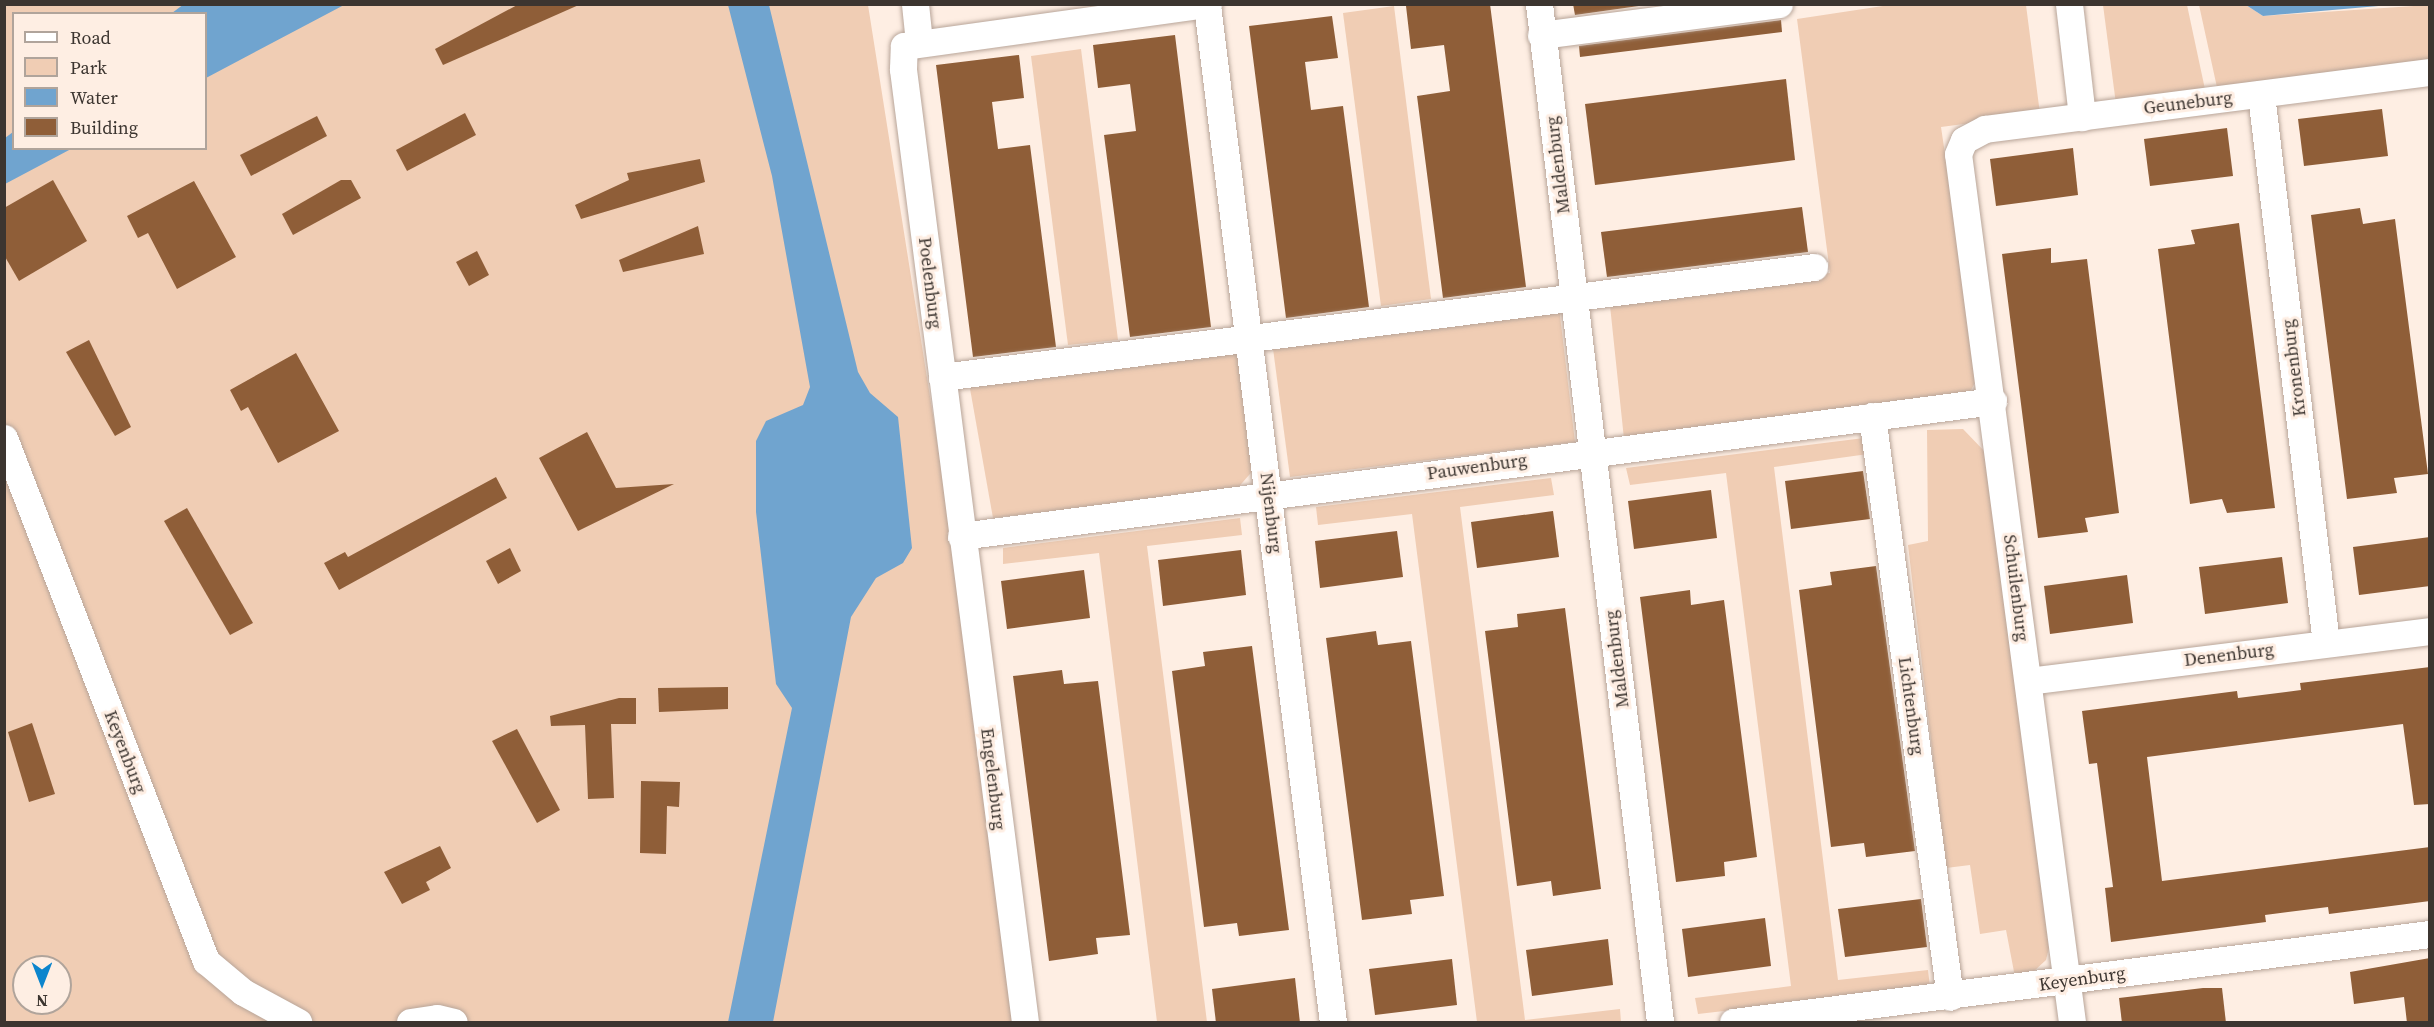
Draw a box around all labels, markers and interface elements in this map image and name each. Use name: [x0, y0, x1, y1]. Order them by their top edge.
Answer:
legend: [12, 12, 207, 150]
text: Road: [70, 25, 111, 50]
text: Park: [70, 55, 107, 80]
text: Water: [70, 85, 118, 110]
street label: Geuneburg: [2142, 87, 2234, 119]
text: Building: [70, 115, 138, 140]
street label: Maldenburg: [1541, 115, 1575, 215]
street label: Poelenburg: [914, 236, 946, 330]
street label: Kronenburg: [2277, 318, 2311, 418]
street label: Pauwenburg: [1426, 449, 1528, 485]
street label: Nijenburg: [1255, 471, 1287, 555]
street label: Schuilenburg: [1999, 533, 2033, 643]
street label: Maldenburg: [1600, 609, 1634, 709]
street label: Denenburg: [2183, 639, 2275, 671]
street label: Lichtenburg: [1893, 656, 1929, 756]
street label: Keyenburg: [99, 707, 151, 797]
street label: Engelenburg: [976, 727, 1010, 831]
north arrow: [12, 955, 72, 1015]
street label: Keyenburg: [2037, 962, 2127, 996]
text: N: [36, 990, 48, 1012]

